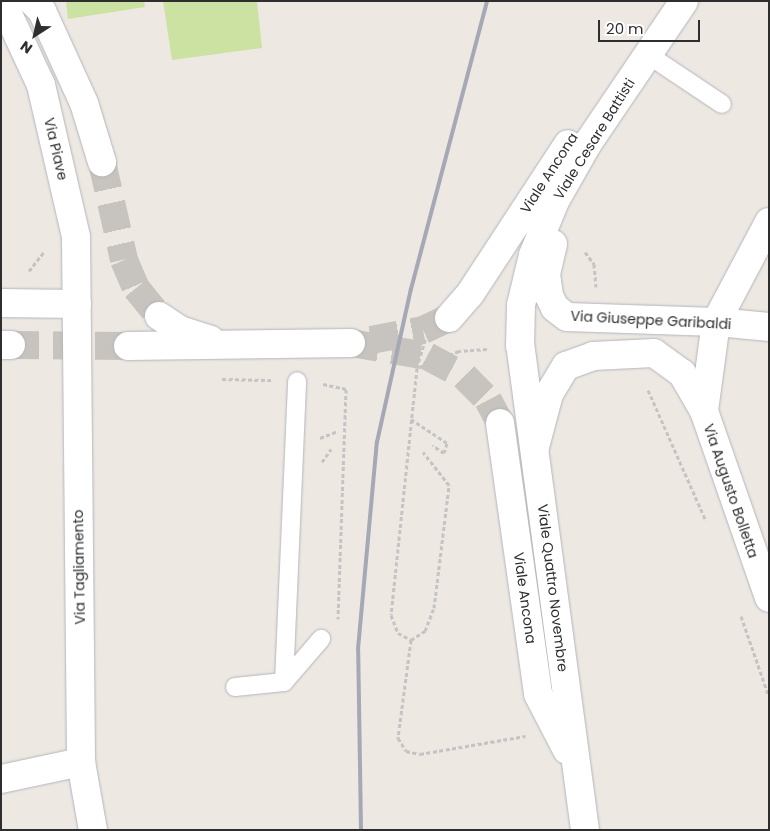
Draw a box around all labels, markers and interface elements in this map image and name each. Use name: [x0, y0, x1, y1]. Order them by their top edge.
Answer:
north arrow: [10, 10, 60, 60]
scale bar: [600, 10, 702, 42]
text: 20 m: [606, 18, 644, 39]
text: N: [16, 36, 36, 58]
street label: Viale Cesare Battisti: [550, 75, 638, 203]
street label: Via Piave: [41, 116, 71, 182]
street label: Viale Ancona: [517, 130, 581, 216]
street label: Via Giuseppe Garibaldi: [570, 307, 732, 333]
street label: Via Augusto Bolletta: [700, 422, 762, 560]
street label: Viale Quattro Novembre: [534, 503, 572, 673]
street label: Via Tagliamento: [70, 509, 88, 625]
street label: Viale Ancona: [510, 551, 540, 645]

